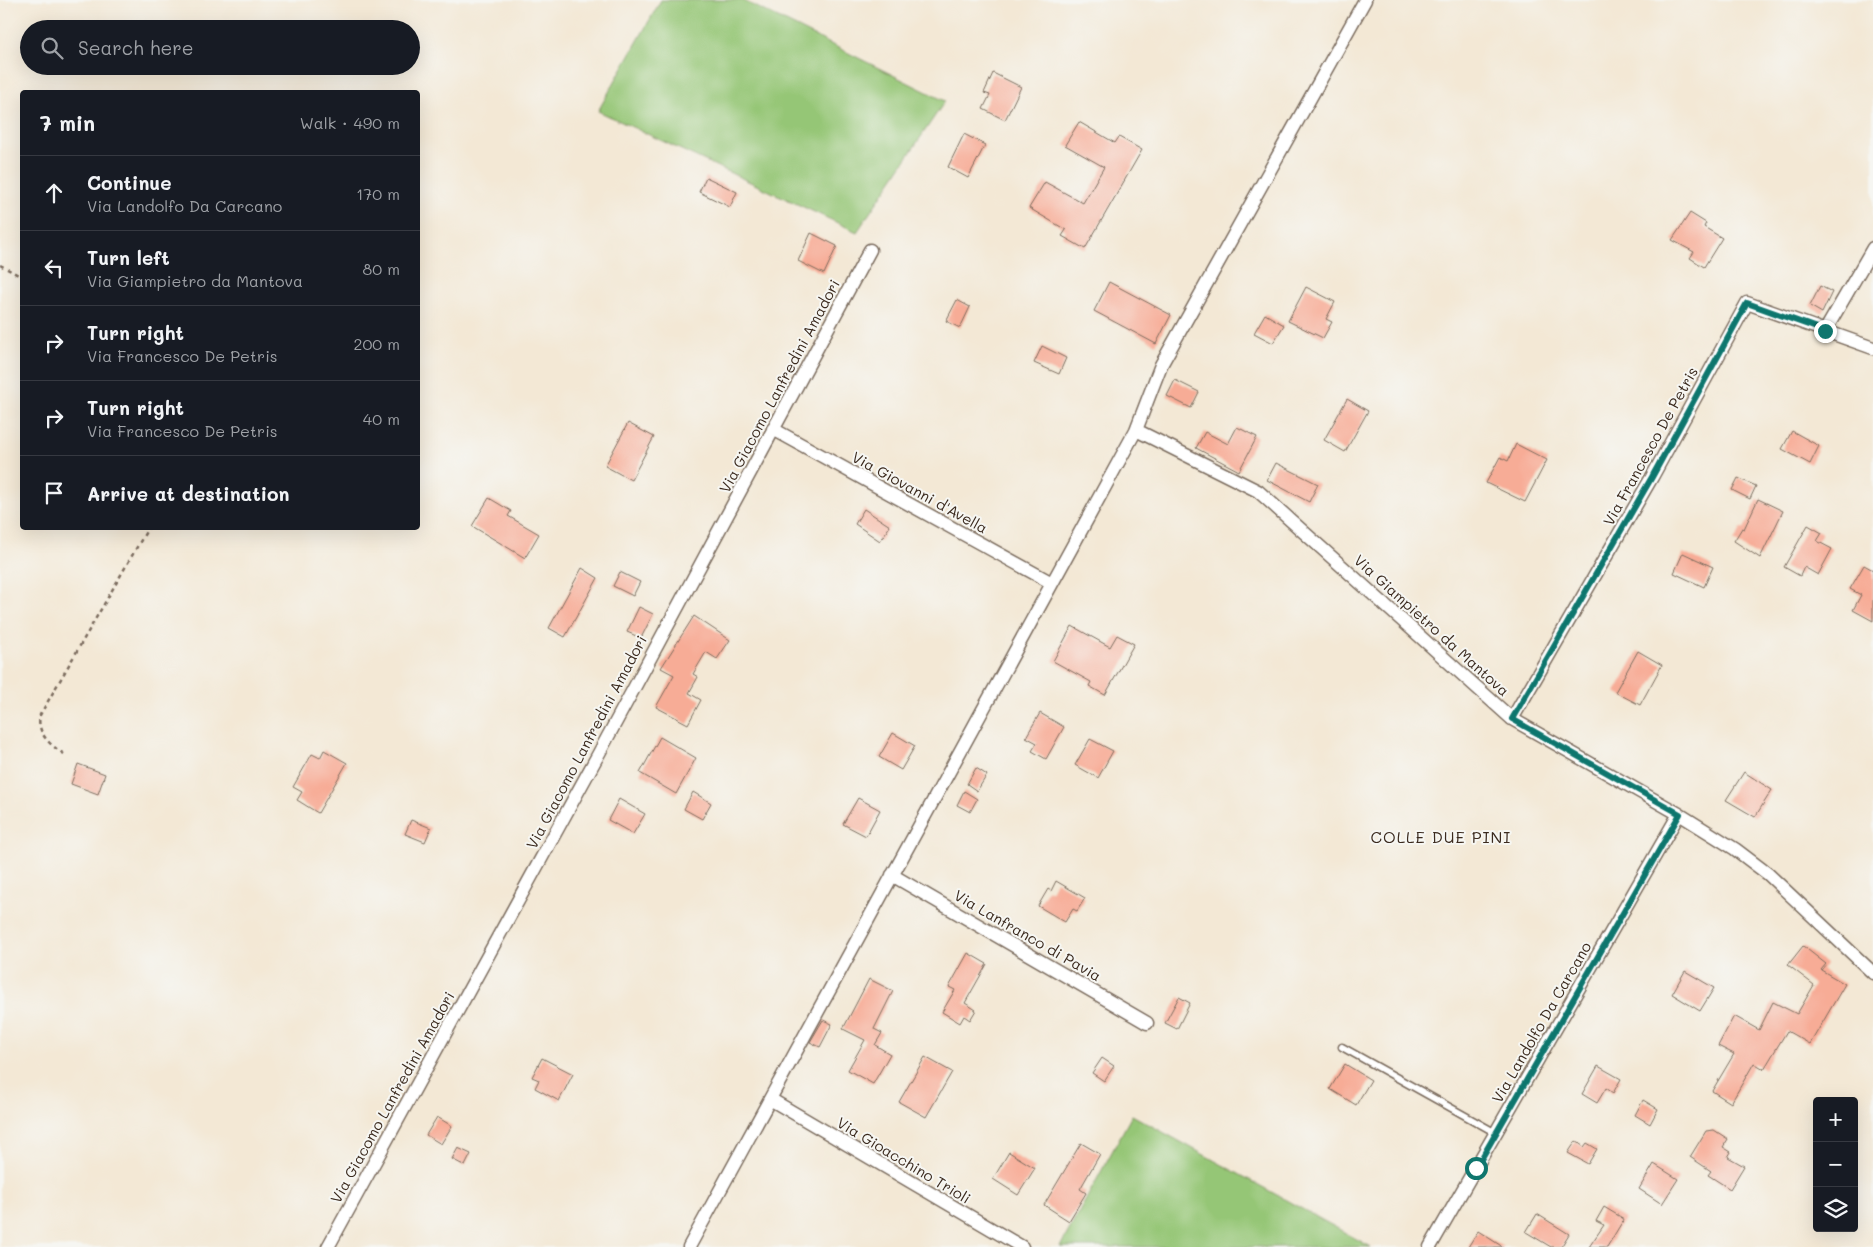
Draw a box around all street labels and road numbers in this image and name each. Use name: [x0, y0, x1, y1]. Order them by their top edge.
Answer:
street label: Via Giacomo Lanfredini Amadori: [714, 276, 844, 496]
street label: Via Francesco De Petris: [1598, 363, 1702, 529]
street label: Via Giovanni d'Avella: [849, 446, 991, 538]
street label: Via Giampietro da Mantova: [1350, 550, 1514, 700]
street label: Via Giacomo Lanfredini Amadori: [521, 632, 651, 852]
street label: Via Lanfranco di Pavia: [951, 885, 1105, 985]
street label: Via Landolfo Da Carcano: [1487, 938, 1595, 1106]
street label: Via Giacomo Lanfredini Amadori: [325, 988, 459, 1206]
street label: Via Gioacchino Trioli: [833, 1112, 975, 1208]

